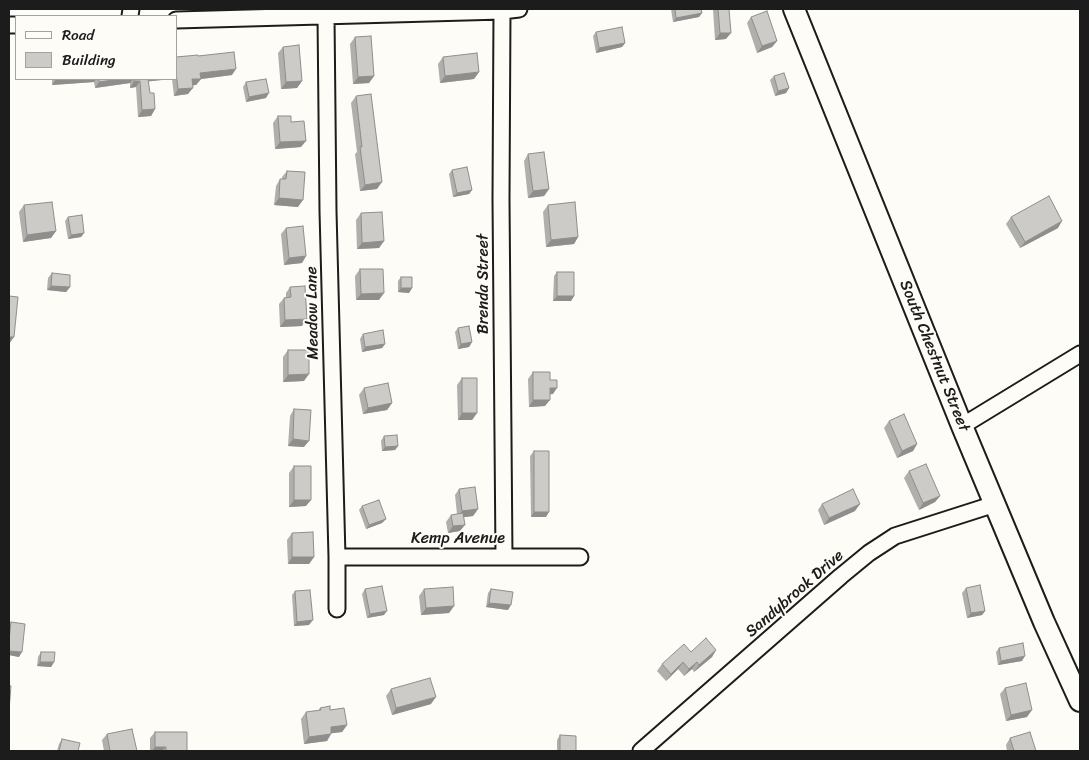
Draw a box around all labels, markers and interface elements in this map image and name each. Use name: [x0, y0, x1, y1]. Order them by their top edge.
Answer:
legend: [15, 15, 178, 80]
text: Road: [62, 22, 94, 48]
text: Building: [62, 47, 116, 73]
street label: Brenda Street: [474, 234, 494, 334]
street label: Meadow Lane: [303, 266, 323, 360]
street label: South Chestnut Street: [895, 278, 973, 434]
street label: Kemp Avenue: [411, 529, 505, 549]
street label: Sandybrook Drive: [742, 546, 848, 642]

